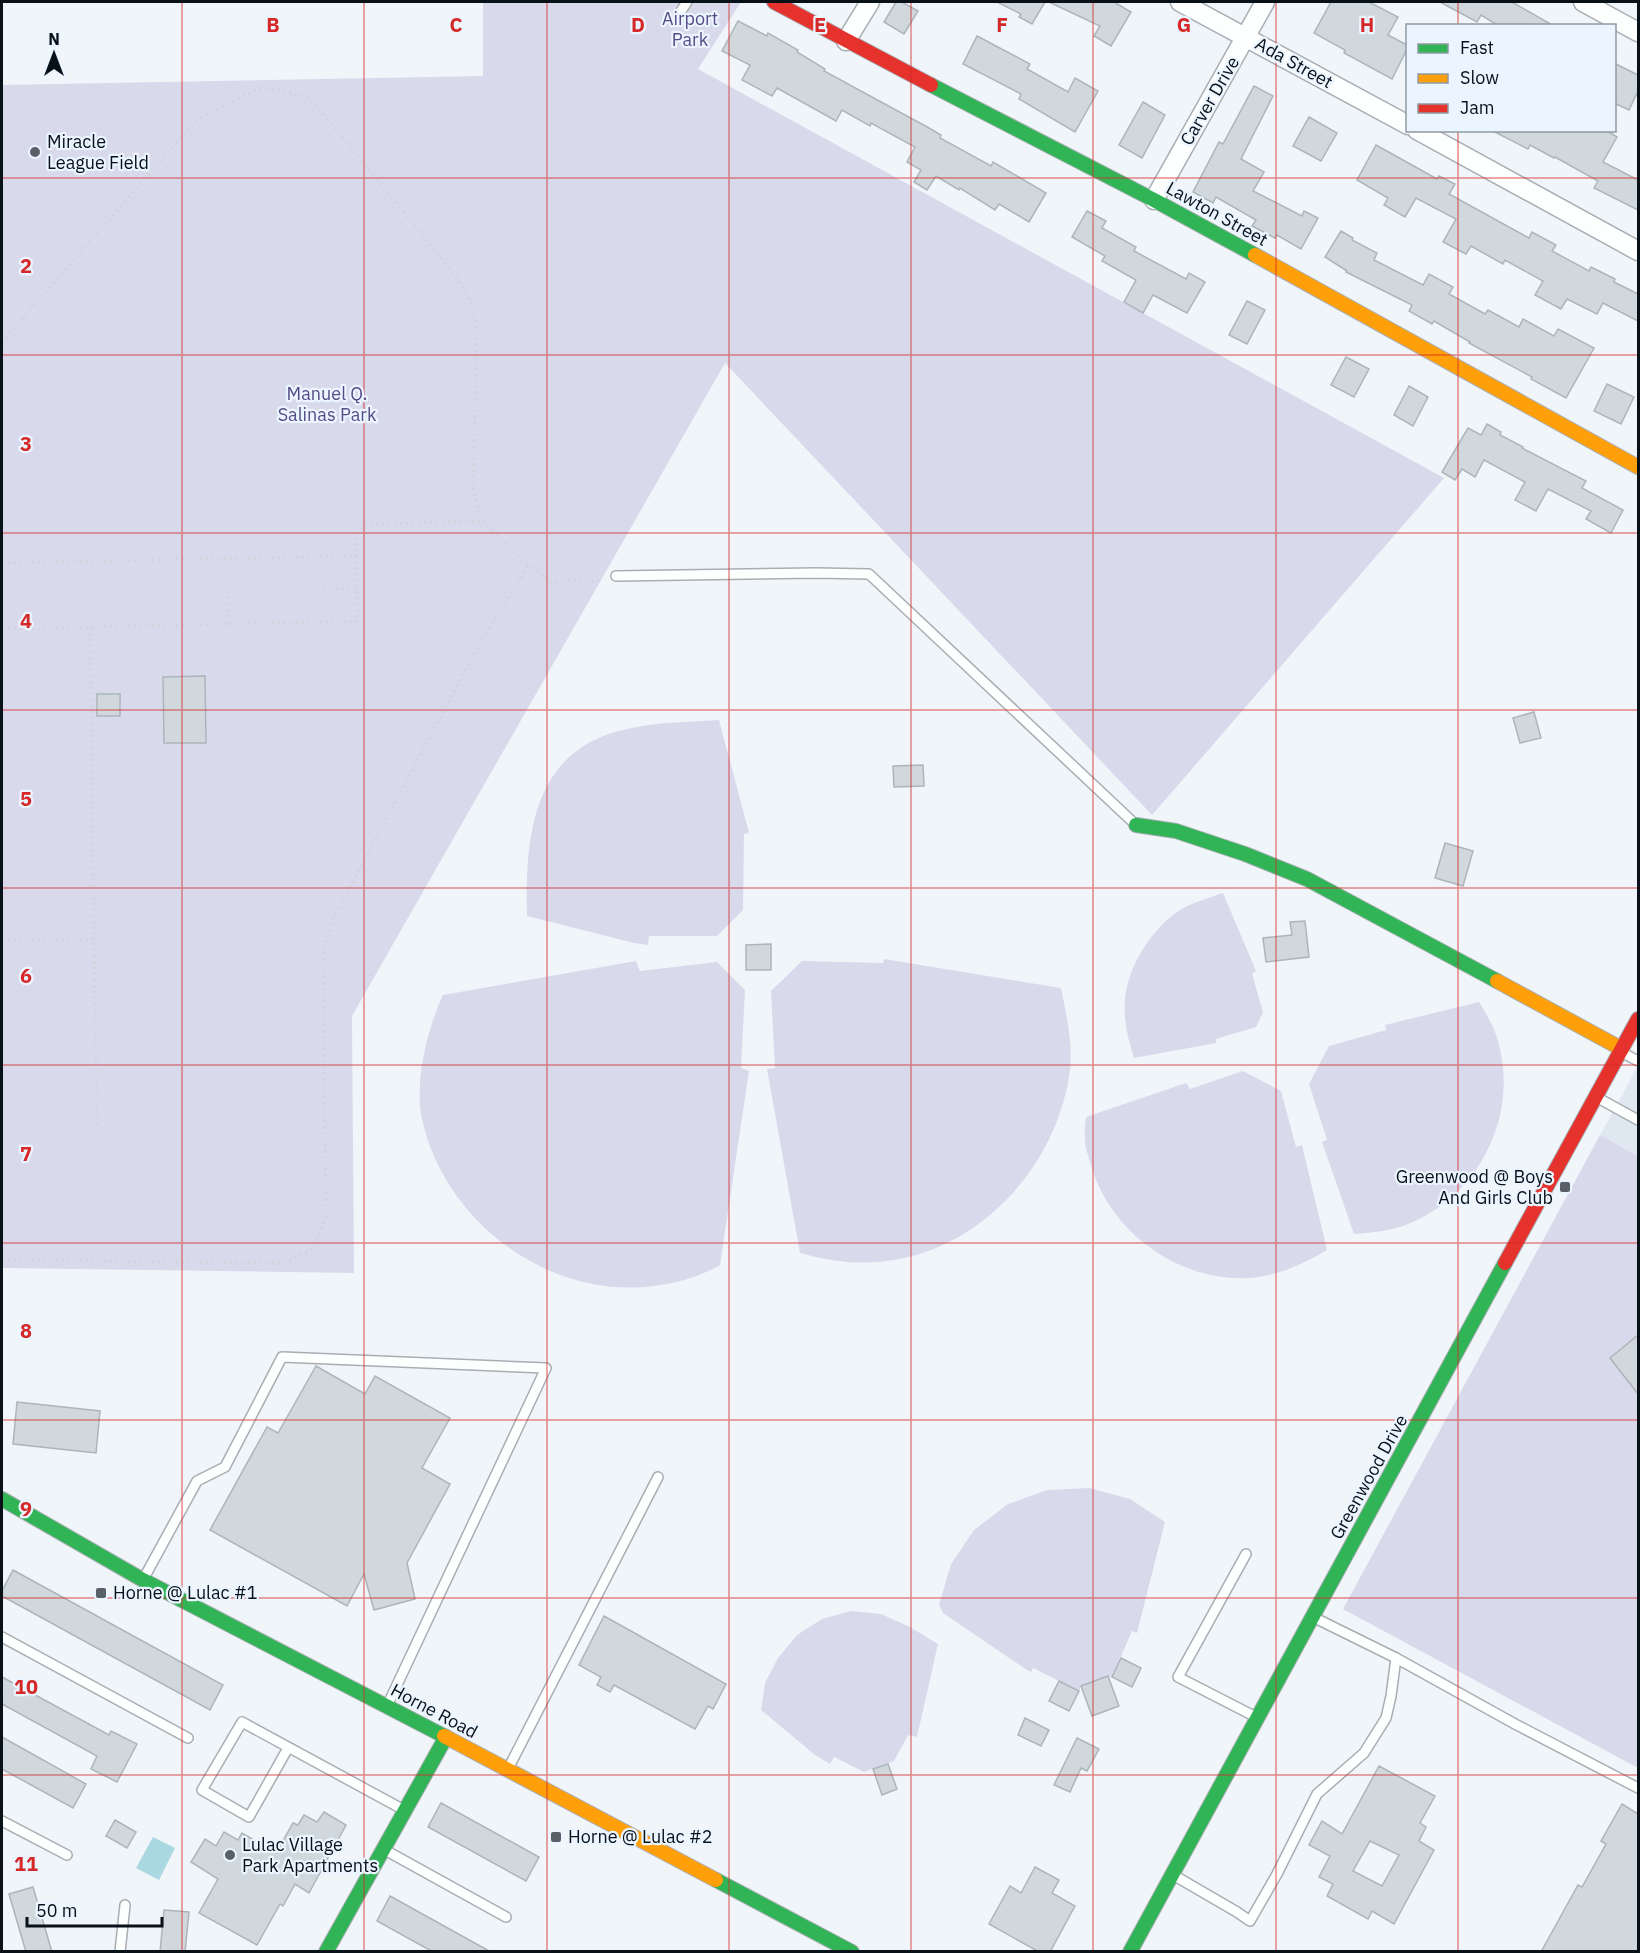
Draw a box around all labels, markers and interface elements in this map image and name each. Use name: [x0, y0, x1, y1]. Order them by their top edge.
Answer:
park label: Airport Park: [662, 7, 718, 51]
text: B: [266, 11, 280, 38]
text: C: [449, 11, 463, 38]
text: D: [631, 11, 645, 38]
text: E: [814, 11, 826, 38]
text: F: [996, 11, 1008, 38]
text: G: [1177, 11, 1191, 38]
text: H: [1360, 11, 1374, 38]
north arrow: [24, 24, 84, 84]
legend: [1406, 24, 1616, 132]
text: N: [48, 29, 60, 49]
street label: Ada Street: [1251, 32, 1337, 93]
text: Fast: [1460, 36, 1494, 59]
street label: Carver Drive: [1175, 52, 1244, 149]
text: Slow: [1460, 66, 1499, 89]
text: Jam: [1460, 96, 1495, 119]
place label: Miracle League Field: [47, 130, 149, 174]
marker: Miracle League Field: [28, 145, 42, 159]
street label: Lawton Street: [1162, 176, 1272, 251]
text: 2: [20, 252, 32, 279]
park label: Manuel Q. Salinas Park: [278, 382, 377, 426]
text: 3: [20, 430, 32, 457]
text: 4: [20, 607, 32, 634]
text: 5: [20, 785, 32, 812]
text: 6: [20, 962, 32, 989]
text: 7: [20, 1140, 32, 1167]
place label: Greenwood @ Boys And Girls Club: [1396, 1165, 1553, 1209]
marker: Greenwood @ Boys And Girls Club: [1558, 1180, 1572, 1194]
text: 8: [20, 1317, 32, 1344]
street label: Greenwood Drive: [1325, 1410, 1412, 1543]
text: 9: [20, 1495, 32, 1522]
place label: Horne @ Lulac #1: [113, 1581, 258, 1604]
marker: Horne @ Lulac #1: [94, 1586, 108, 1600]
text: 10: [14, 1673, 38, 1700]
street label: Horne Road: [387, 1678, 482, 1743]
place label: Horne @ Lulac #2: [568, 1825, 713, 1848]
marker: Horne @ Lulac #2: [549, 1830, 563, 1844]
place label: Lulac Village Park Apartments: [242, 1833, 378, 1877]
marker: Lulac Village Park Apartments: [223, 1848, 237, 1862]
text: 11: [14, 1850, 38, 1877]
scale bar: [27, 1890, 162, 1928]
text: 50 m: [36, 1899, 78, 1922]

